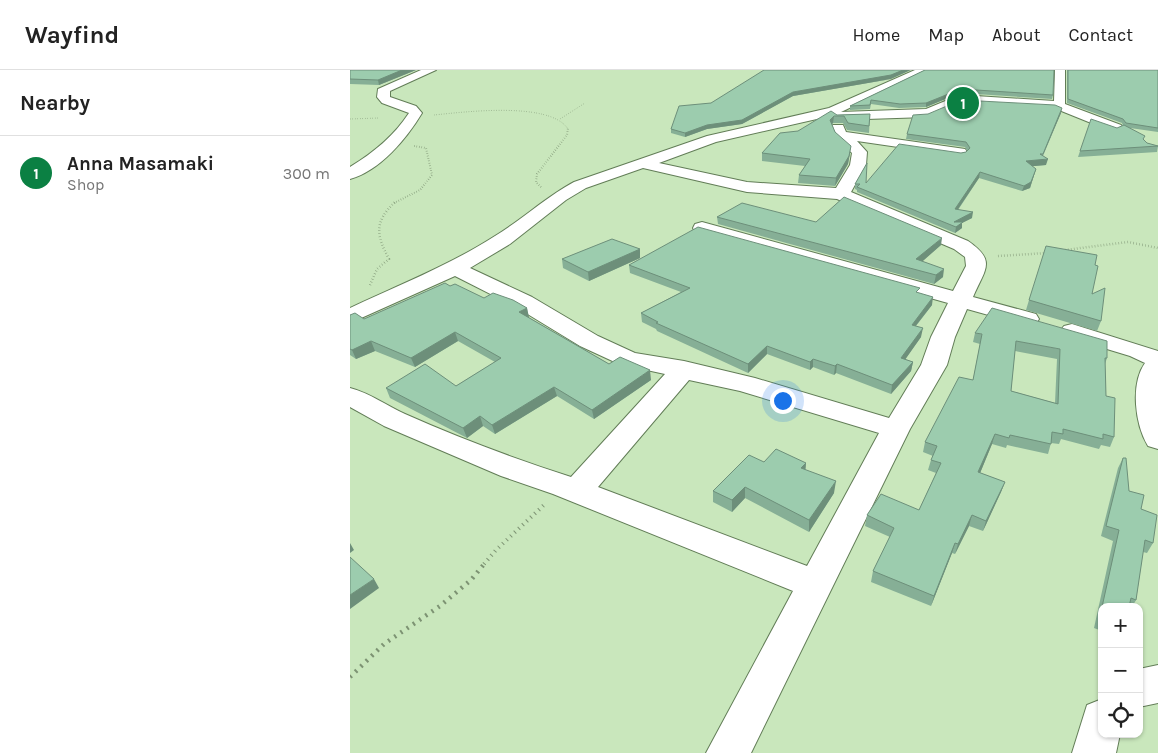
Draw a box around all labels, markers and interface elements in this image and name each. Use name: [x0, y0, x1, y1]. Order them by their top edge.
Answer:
text: Wayfind: [25, 21, 119, 49]
text: Home: [852, 24, 900, 46]
text: Map: [928, 24, 964, 46]
text: About: [992, 24, 1041, 46]
text: Contact: [1069, 24, 1133, 46]
pin: 1: [947, 84, 979, 122]
text: Nearby: [20, 91, 90, 115]
text: Anna Masamaki: [67, 153, 214, 175]
text: 1: [33, 164, 39, 183]
text: 300 m: [283, 164, 330, 183]
text: Shop: [67, 175, 104, 194]
your location: [770, 388, 796, 414]
map controls: [1098, 603, 1143, 738]
button: +: [1098, 603, 1143, 648]
button: −: [1098, 648, 1143, 693]
button: locate: [1098, 693, 1143, 738]

